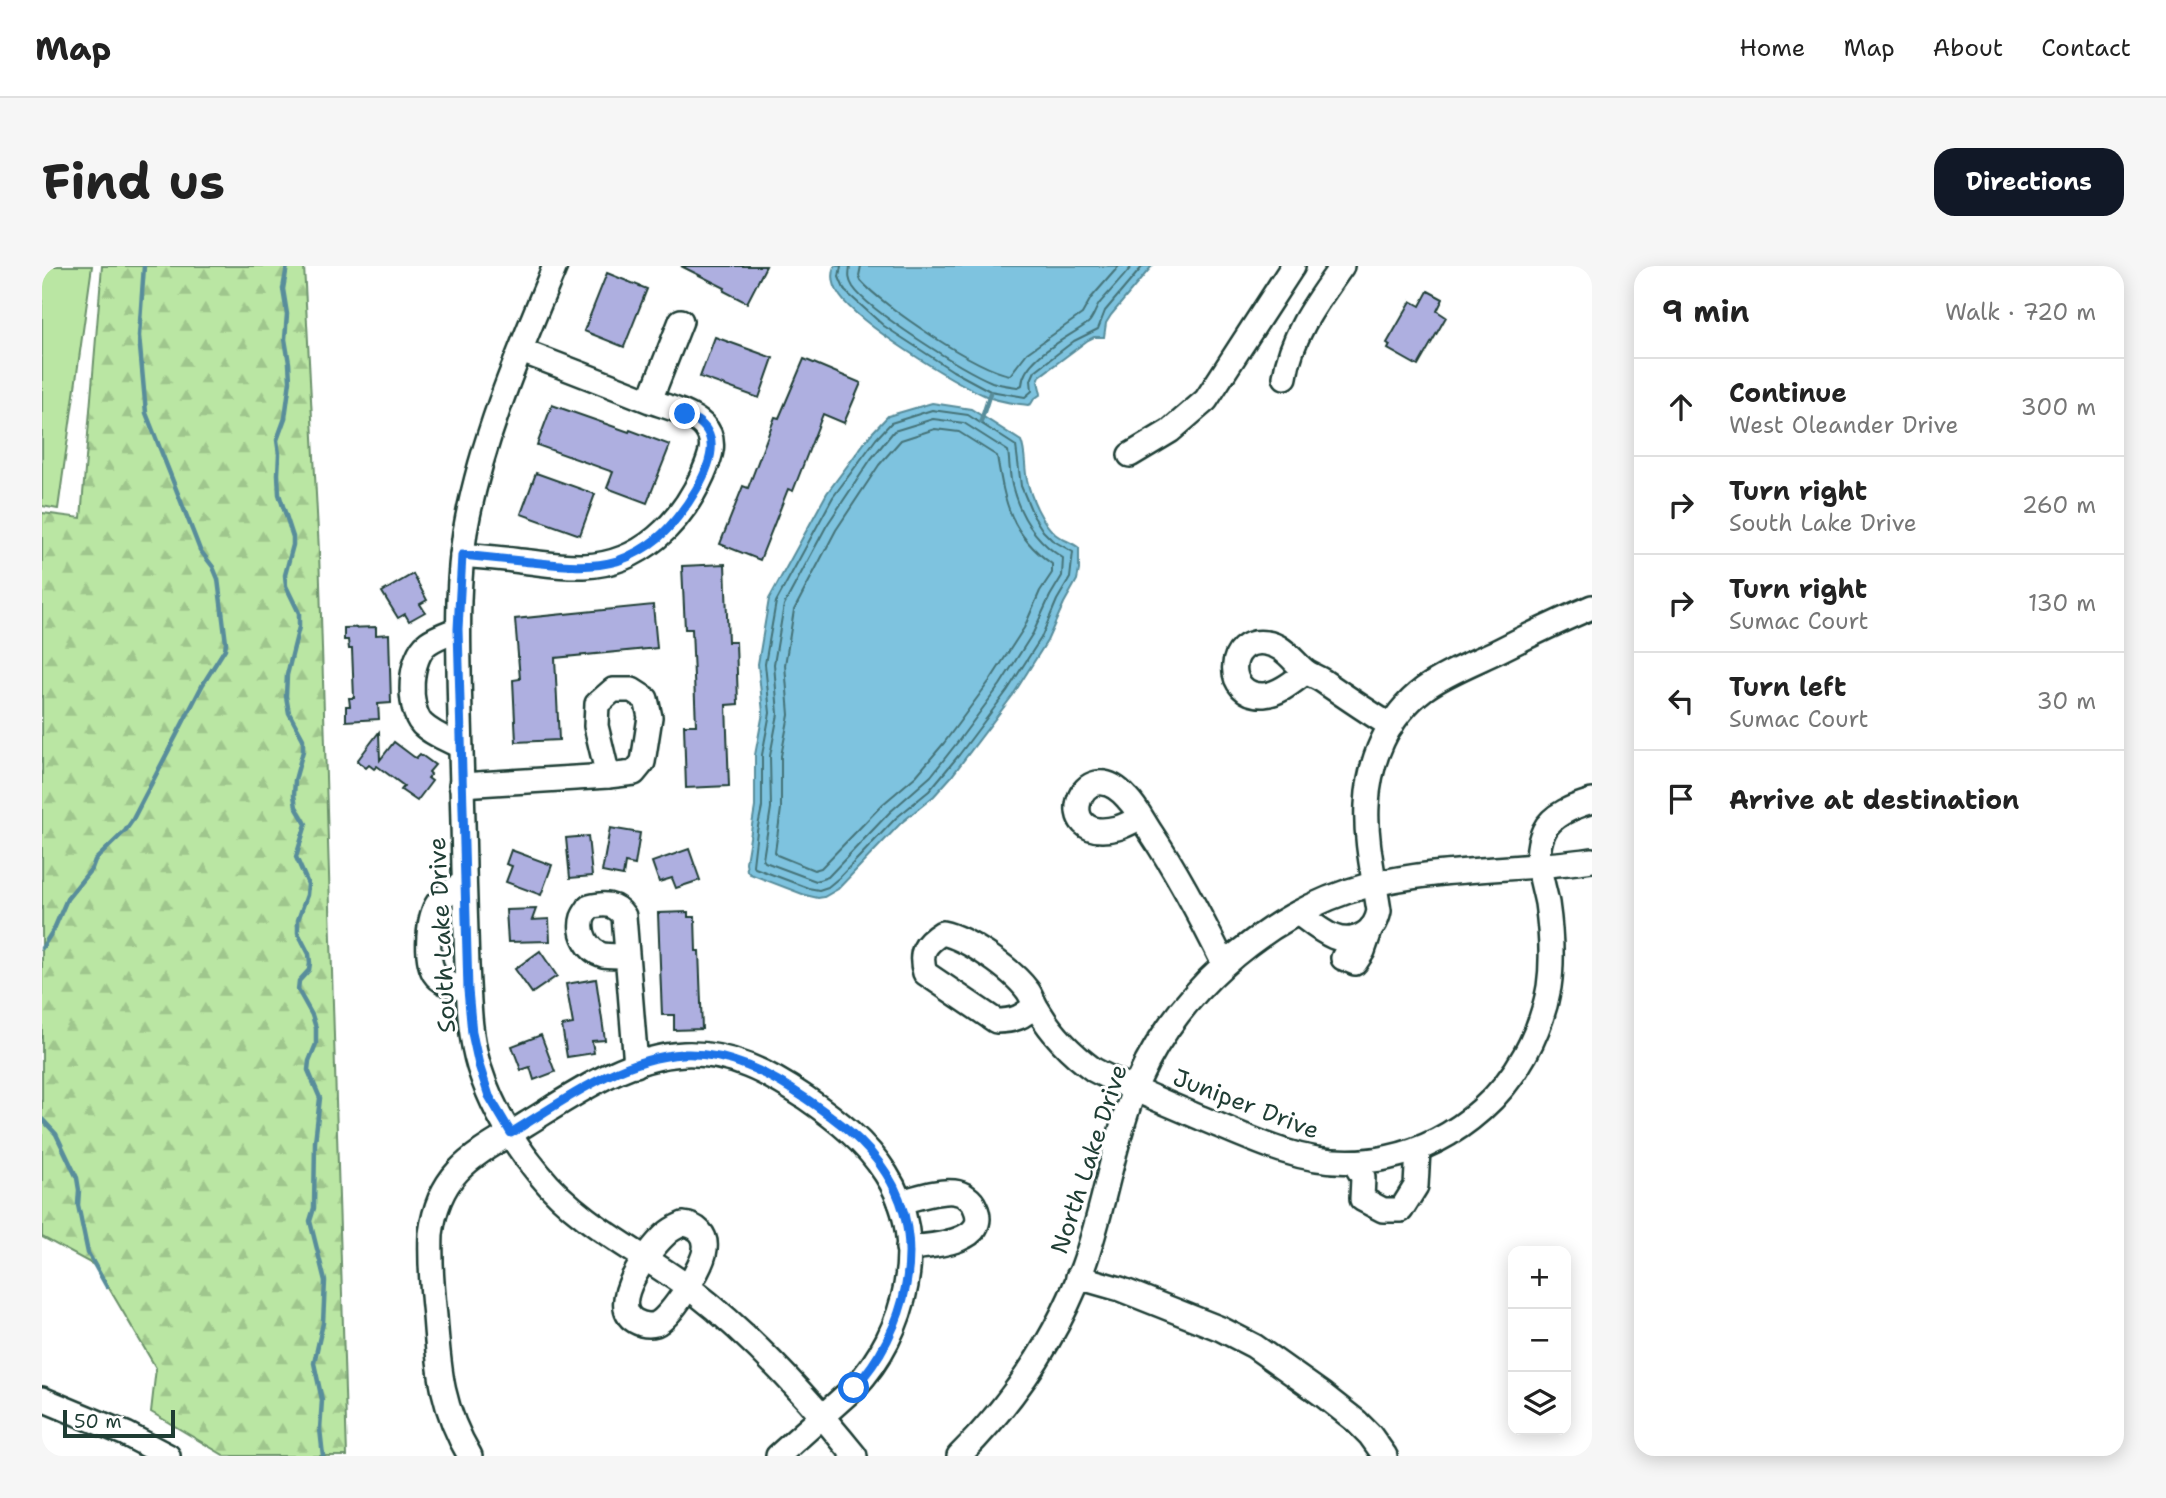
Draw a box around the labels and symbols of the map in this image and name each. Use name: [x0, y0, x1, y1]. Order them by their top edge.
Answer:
route end: [669, 398, 700, 429]
street label: South Lake Drive: [421, 836, 463, 1034]
street label: North Lake Drive: [1043, 1060, 1135, 1258]
street label: Juniper Drive: [1168, 1061, 1324, 1147]
route start: [838, 1372, 869, 1403]
scale bar: [63, 1407, 175, 1439]

